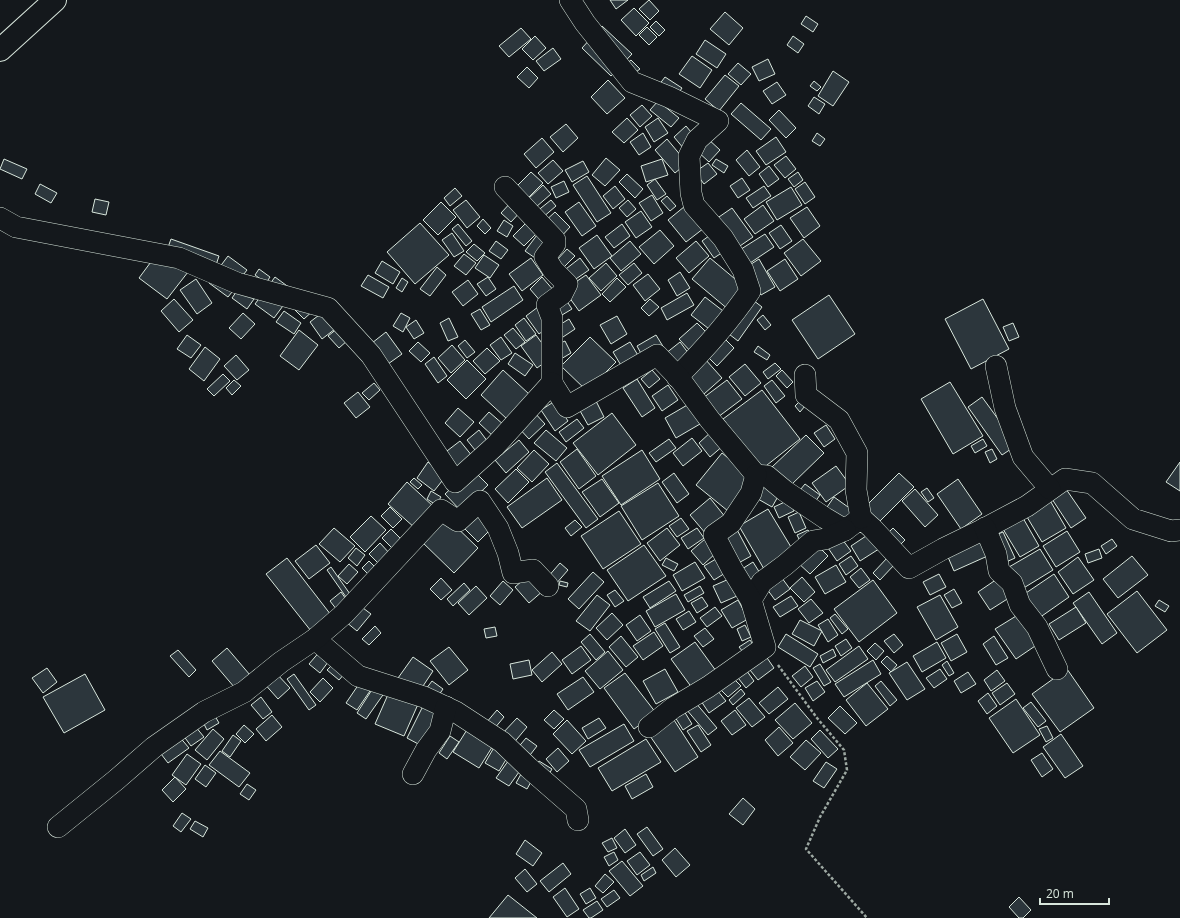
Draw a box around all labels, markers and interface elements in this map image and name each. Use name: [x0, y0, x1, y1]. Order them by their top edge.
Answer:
scale bar: [1040, 880, 1109, 906]
text: 20 m: [1046, 885, 1074, 902]

